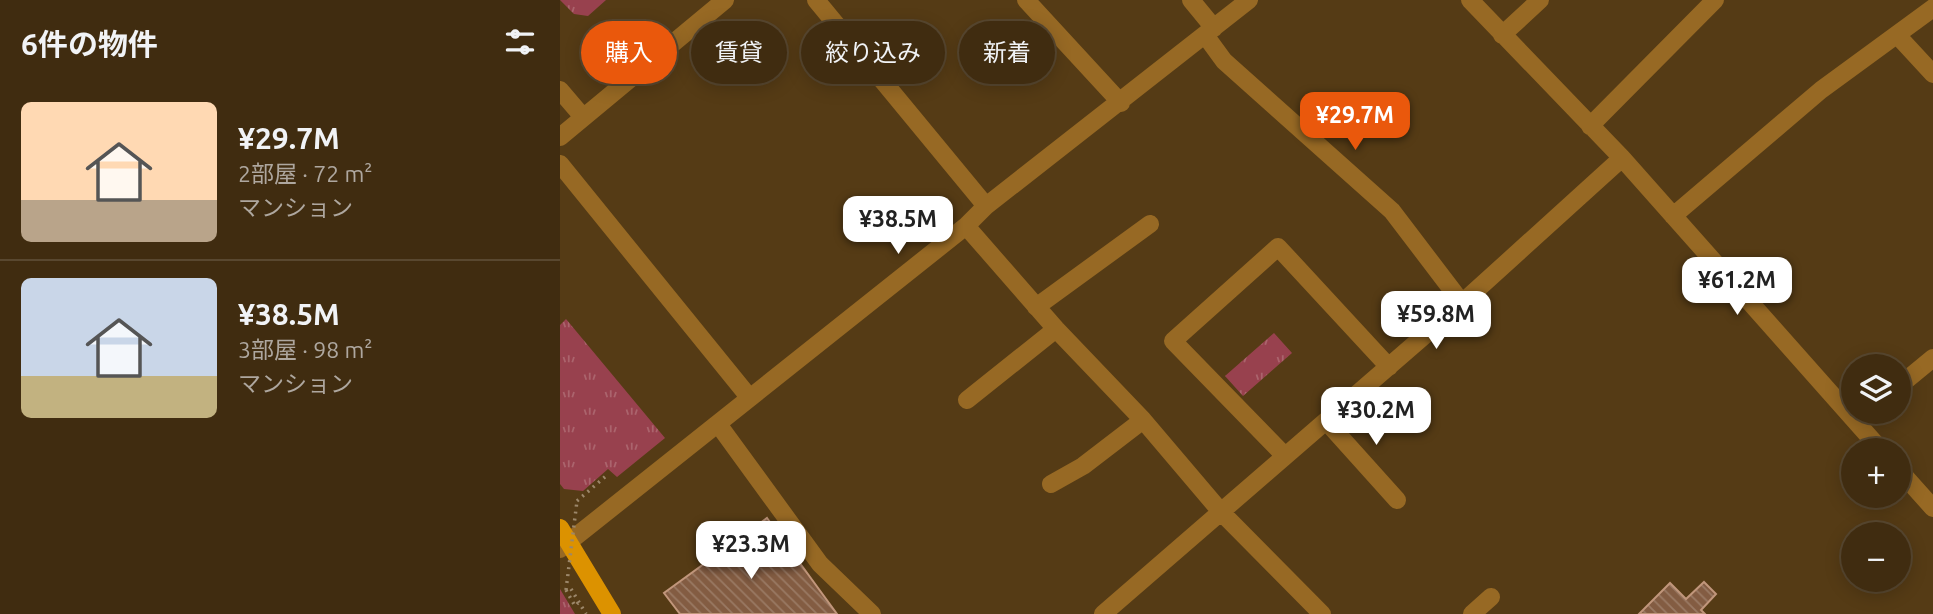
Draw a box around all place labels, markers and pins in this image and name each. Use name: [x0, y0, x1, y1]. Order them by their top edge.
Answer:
pin: ¥29.7M: [1298, 92, 1412, 152]
pin: ¥38.5M: [841, 196, 955, 256]
pin: ¥61.2M: [1680, 258, 1794, 317]
pin: ¥59.8M: [1379, 292, 1493, 351]
pin: ¥30.2M: [1319, 388, 1433, 447]
pin: ¥23.3M: [694, 522, 808, 581]

